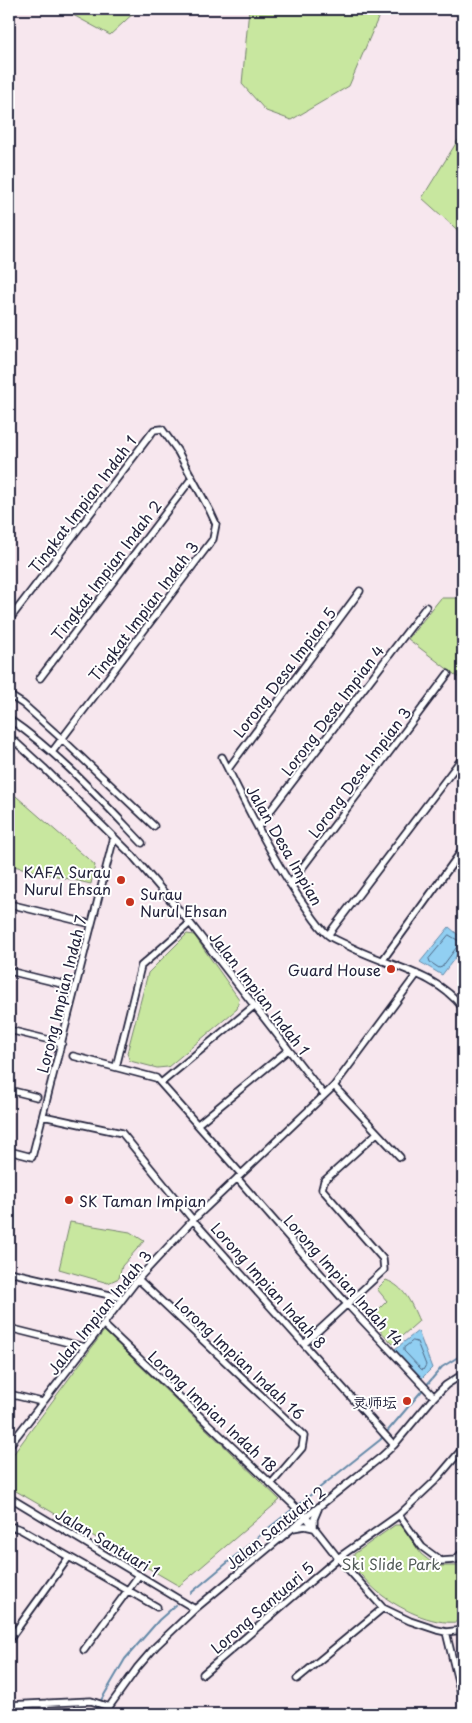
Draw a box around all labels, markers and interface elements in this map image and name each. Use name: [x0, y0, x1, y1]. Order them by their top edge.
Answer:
street label: Tingkat Impian Indah 1: [23, 430, 141, 578]
street label: Tingkat Impian Indah 2: [45, 495, 167, 645]
street label: Tingkat Impian Indah 3: [83, 536, 203, 686]
street label: Lorong Desa Impian 5: [227, 602, 341, 742]
street label: Lorong Desa Impian 4: [275, 640, 389, 780]
street label: Lorong Desa Impian 3: [302, 702, 416, 842]
street label: Jalan Desa Impian: [241, 781, 329, 909]
place label: KAFA Surau Nurul Ehsan: [24, 860, 111, 900]
marker: KAFA Surau Nurul Ehsan: [115, 874, 127, 886]
place label: Surau Nurul Ehsan: [140, 882, 227, 922]
marker: Surau Nurul Ehsan: [124, 896, 136, 908]
street label: Lorong Impian Indah 7: [30, 912, 92, 1075]
street label: Jalan Impian Indah 1: [204, 926, 316, 1060]
place label: Guard House: [288, 958, 381, 981]
marker: Guard House: [385, 963, 397, 975]
place label: SK Taman Impian: [79, 1189, 206, 1212]
marker: SK Taman Impian: [63, 1194, 75, 1206]
street label: Lorong Impian Indah 14: [279, 1209, 409, 1351]
street label: Lorong Impian Indah 8: [206, 1217, 332, 1353]
street label: Jalan Impian Indah 3: [41, 1245, 157, 1379]
street label: Lorong Impian Indah 16: [170, 1291, 310, 1425]
street label: Lorong Impian Indah 18: [143, 1345, 283, 1477]
place label: 灵师坛: [352, 1390, 397, 1413]
marker: 灵师坛: [401, 1395, 413, 1407]
street label: Jalan Santuari 2: [220, 1480, 330, 1574]
street label: Jalan Santuari 1: [51, 1502, 165, 1582]
park label: Ski Slide Park: [342, 1552, 440, 1575]
street label: Lorong Santuari 5: [205, 1556, 319, 1658]

